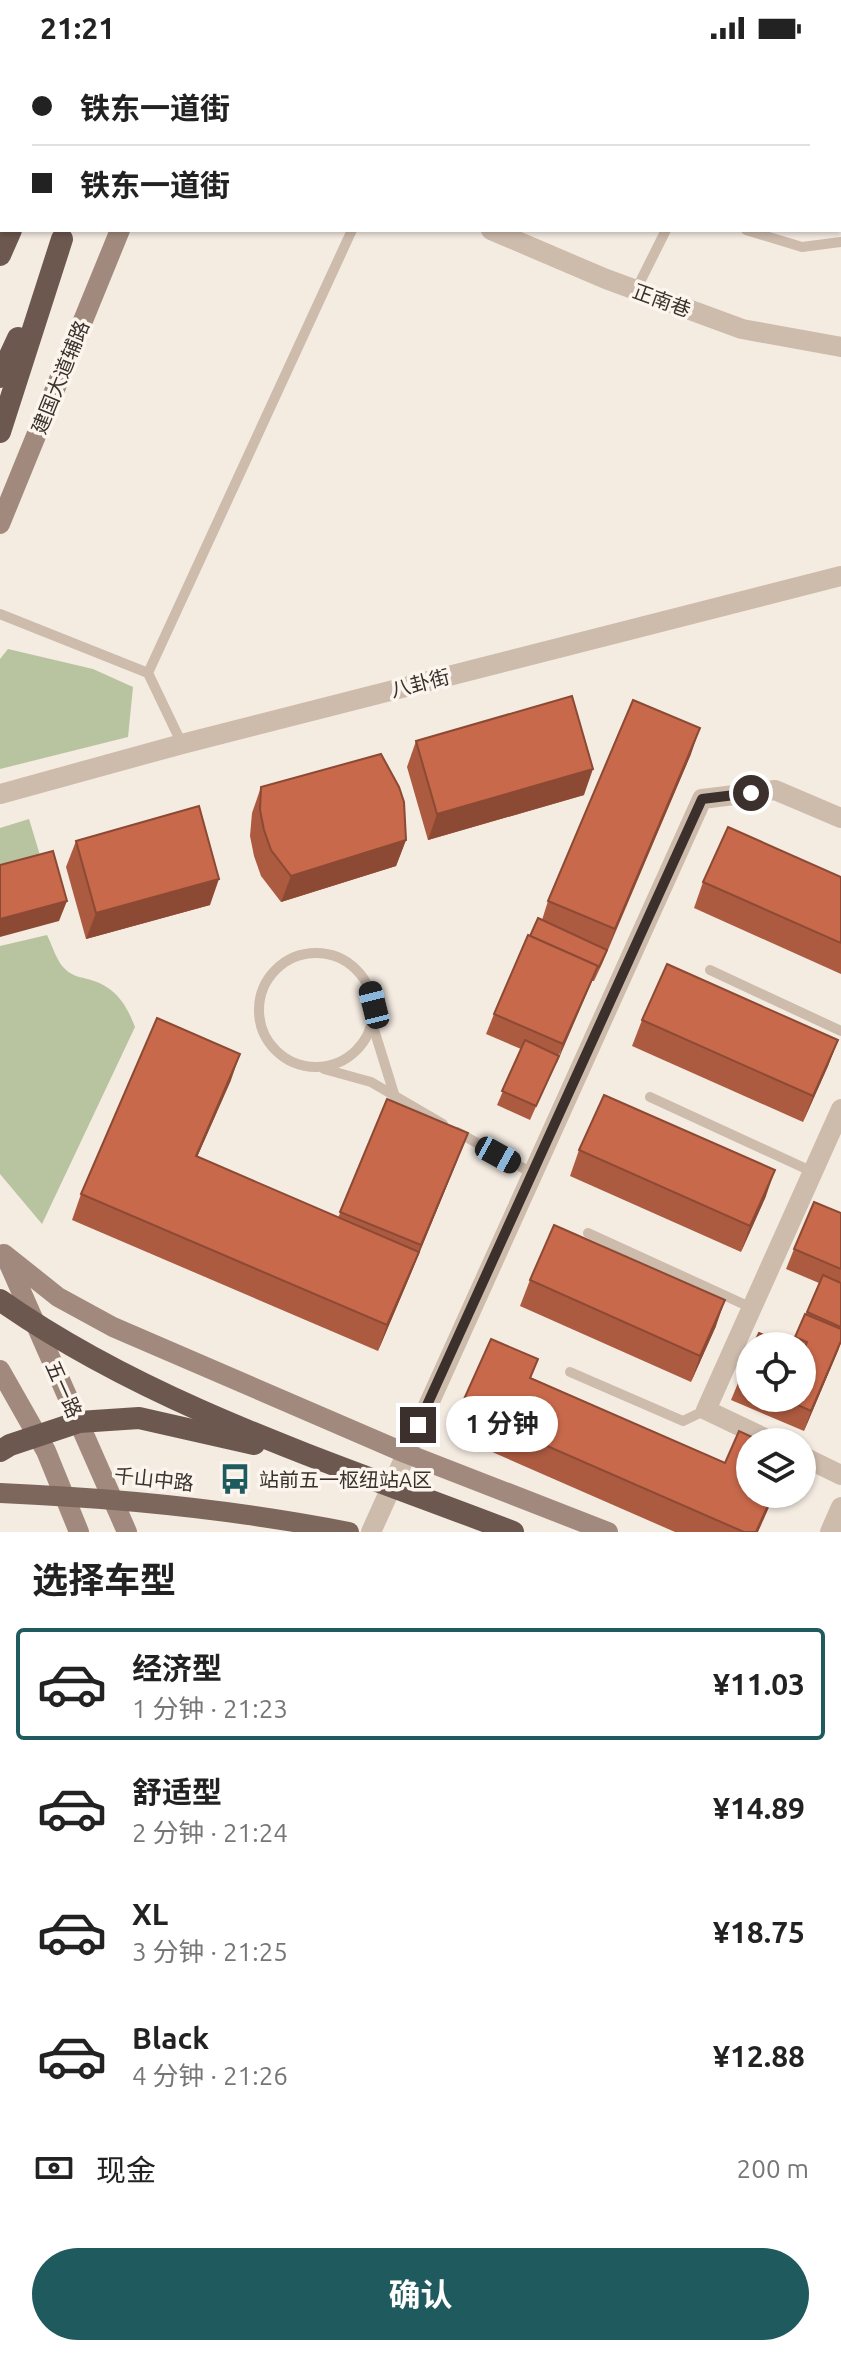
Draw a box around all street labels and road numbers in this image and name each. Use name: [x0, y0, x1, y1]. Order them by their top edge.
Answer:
street label: 正南巷: [630, 279, 694, 321]
street label: 建国大道辅路: [27, 317, 93, 437]
street label: 八卦街: [388, 665, 452, 701]
street label: 五一路: [41, 1357, 87, 1421]
street label: 千山中路: [113, 1463, 195, 1495]

